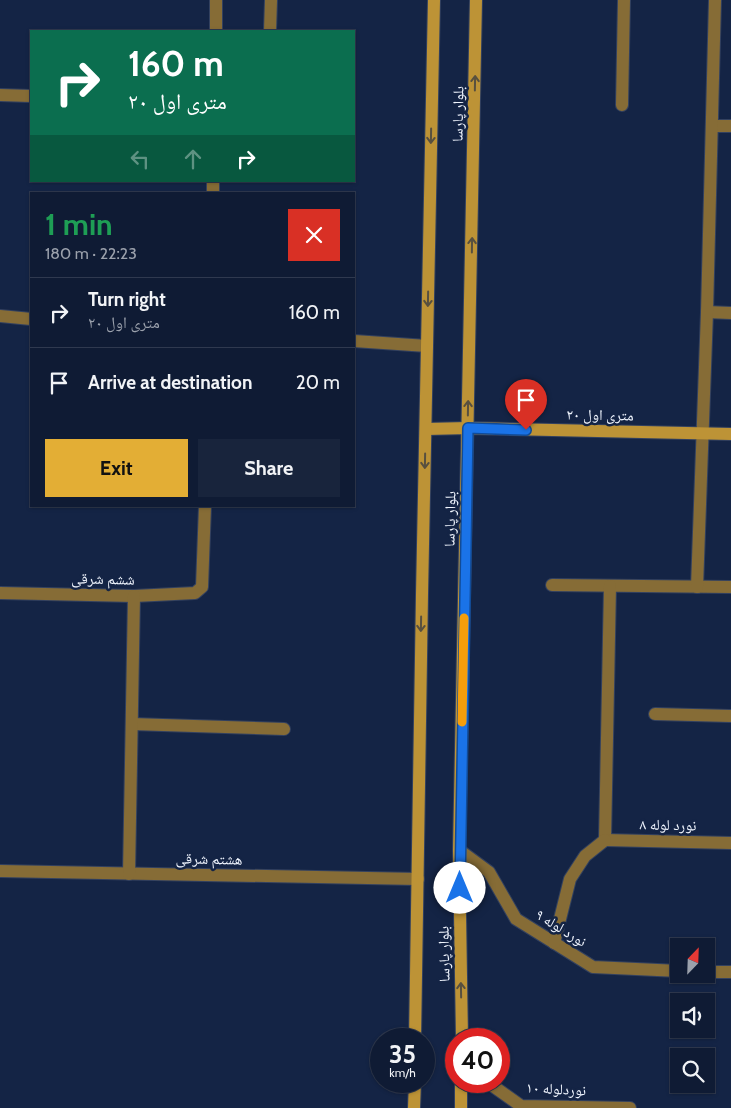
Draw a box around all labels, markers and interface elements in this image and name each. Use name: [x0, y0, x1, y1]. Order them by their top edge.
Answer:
text: 160 m: [128, 42, 224, 85]
icon: right: [45, 50, 110, 115]
one-way arrow: [470, 75, 479, 91]
street label: بلوار پارسا: [449, 86, 468, 142]
text: ۲۰ متری اول: [128, 88, 227, 115]
one-way arrow: [427, 128, 436, 144]
icon: left: [126, 145, 154, 173]
icon: ahead: [179, 145, 207, 173]
icon: right: [232, 145, 260, 173]
text: 1 min: [45, 206, 113, 243]
button: close: [288, 209, 340, 261]
one-way arrow: [467, 237, 476, 253]
text: 180 m · 22:23: [45, 244, 137, 263]
text: Turn right: [88, 288, 166, 311]
one-way arrow: [423, 290, 433, 306]
icon: right: [45, 299, 73, 327]
text: 160 m: [289, 301, 340, 324]
text: ۲۰ متری اول: [88, 313, 160, 332]
icon: arrive: [45, 369, 73, 397]
text: Arrive at destination: [88, 371, 252, 394]
text: 20 m: [296, 371, 340, 394]
pin: [505, 379, 547, 430]
icon: arrive: [512, 386, 540, 414]
one-way arrow: [463, 400, 473, 416]
street label: ۲۰ متری اول: [566, 405, 634, 426]
button: Exit: [45, 439, 188, 497]
button: Share: [198, 439, 340, 497]
one-way arrow: [420, 452, 430, 469]
street label: بلوار پارسا: [441, 491, 460, 547]
street label: ششم شرقی: [71, 569, 135, 590]
one-way arrow: [416, 615, 426, 631]
street label: ۸ نورد لوله: [639, 816, 697, 834]
street label: هشتم شرقی: [175, 849, 243, 870]
position arrow: [433, 861, 485, 913]
street label: ۹ نورد لوله: [532, 905, 590, 951]
street label: بلوار پارسا: [435, 926, 454, 982]
north arrow: [670, 938, 715, 982]
map controls: [670, 938, 715, 1093]
one-way arrow: [456, 982, 466, 998]
button: sound: [670, 993, 715, 1038]
speed limit sign: 40: [445, 1028, 510, 1093]
text: 35: [389, 1039, 416, 1069]
button: search: [670, 1048, 715, 1093]
text: km/h: [389, 1065, 416, 1080]
street label: ۱۰ نوردلوله: [525, 1078, 587, 1100]

